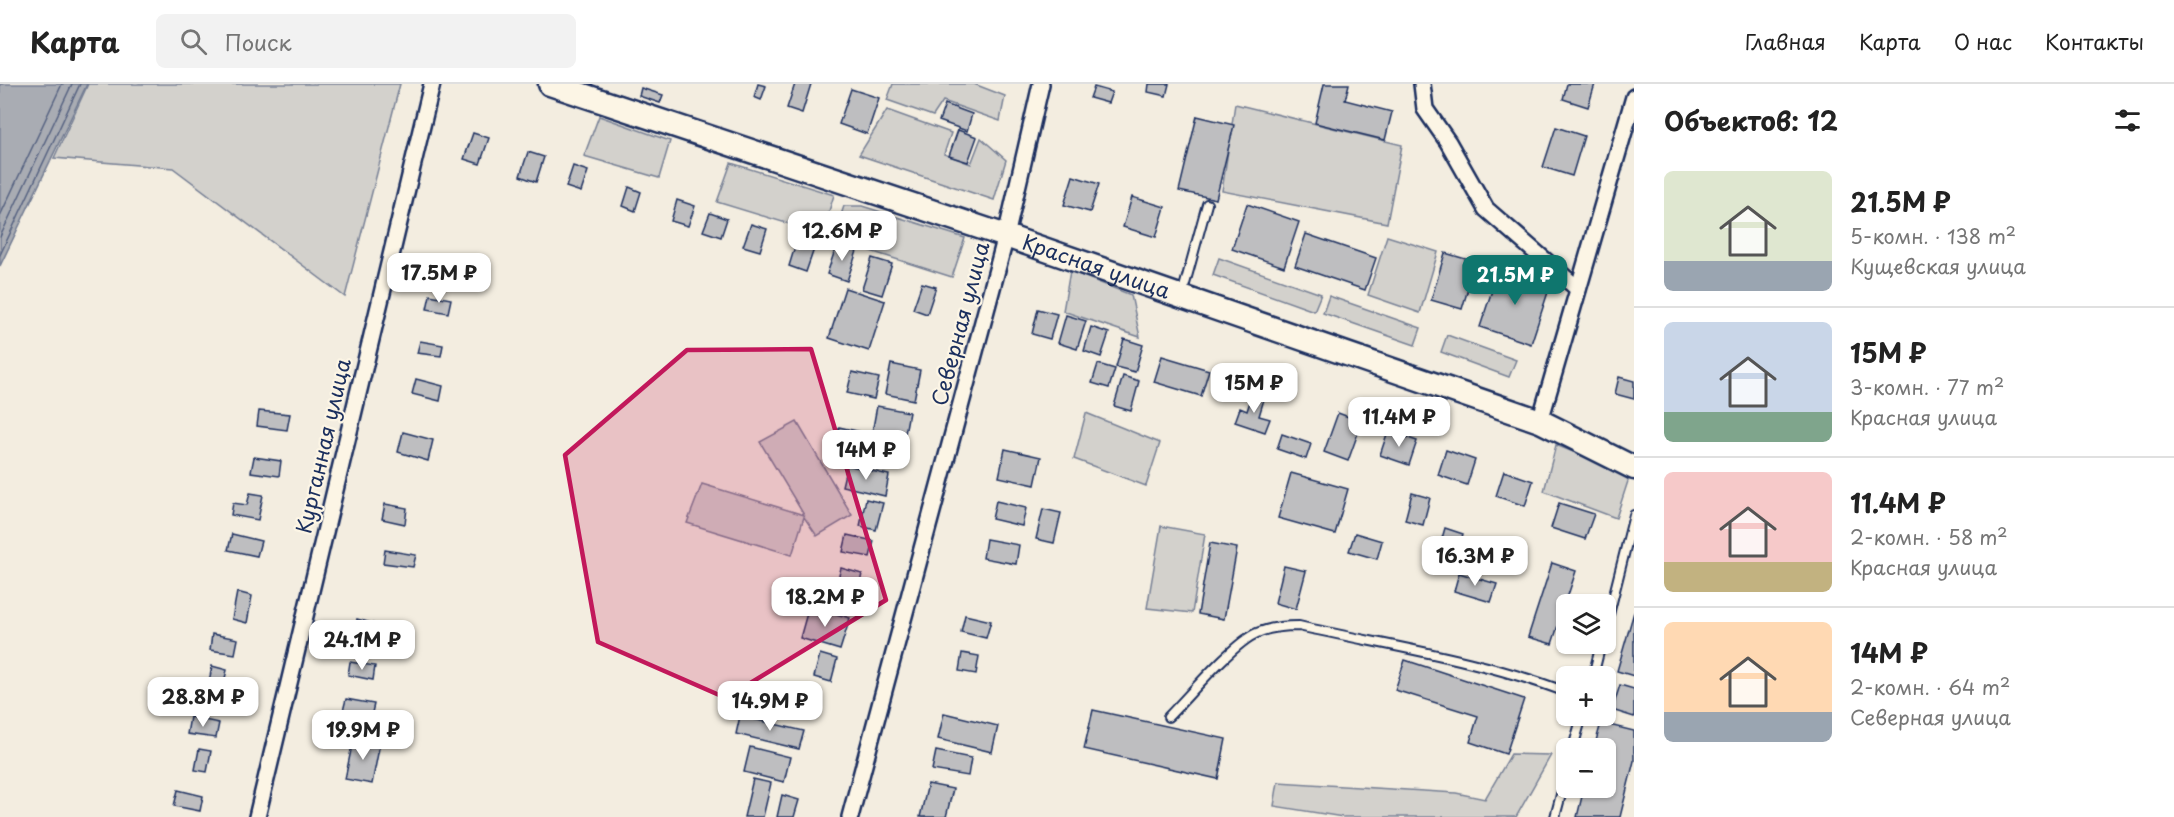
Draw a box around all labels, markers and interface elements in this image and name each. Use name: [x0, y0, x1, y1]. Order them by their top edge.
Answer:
search box: [156, 14, 576, 68]
text: Карта: [30, 20, 120, 63]
icon: search: [177, 25, 210, 58]
text: Поиск: [225, 25, 292, 58]
text: Главная: [1745, 25, 1826, 57]
text: Карта: [1859, 25, 1921, 57]
text: О нас: [1954, 25, 2012, 57]
text: Контакты: [2045, 25, 2144, 57]
text: Объектов: 12: [1664, 101, 1838, 140]
icon: filters: [2111, 104, 2144, 137]
text: 21.5M ₽: [1850, 182, 1951, 221]
icon: home: [1712, 195, 1784, 267]
pin: 12.6M ₽: [787, 211, 897, 262]
text: 12.6M ₽: [802, 215, 882, 245]
text: 5-комн. · 138 m²: [1850, 221, 2016, 251]
street label: Красная улица: [1019, 225, 1176, 306]
street label: Северная улица: [922, 237, 997, 409]
text: Кущевская улица: [1850, 251, 2026, 281]
pin: 17.5M ₽: [384, 253, 494, 304]
pin: 21.5M ₽: [1460, 255, 1570, 306]
text: 17.5M ₽: [401, 257, 477, 287]
text: 21.5M ₽: [1476, 259, 1554, 289]
text: 15M ₽: [1850, 333, 1927, 372]
icon: home: [1712, 346, 1784, 418]
street label: Курганная улица: [286, 354, 358, 536]
pin: 15M ₽: [1212, 363, 1296, 414]
text: 15M ₽: [1225, 367, 1283, 397]
text: 3-комн. · 77 m²: [1850, 372, 2004, 402]
pin: 11.4M ₽: [1344, 397, 1454, 448]
text: 11.4M ₽: [1362, 401, 1436, 431]
text: Красная улица: [1850, 402, 1997, 432]
pin: 14M ₽: [824, 430, 908, 481]
text: 14M ₽: [836, 434, 896, 464]
text: 11.4M ₽: [1850, 483, 1946, 522]
icon: home: [1712, 496, 1784, 568]
text: 2-комн. · 58 m²: [1850, 522, 2008, 552]
pin: 16.3M ₽: [1420, 536, 1530, 587]
text: 16.3M ₽: [1436, 540, 1514, 570]
text: Красная улица: [1850, 552, 1997, 582]
pin: 18.2M ₽: [770, 577, 880, 628]
text: 18.2M ₽: [785, 581, 865, 611]
map controls: [1556, 594, 1616, 798]
button: layers: [1556, 594, 1616, 654]
pin: 24.1M ₽: [307, 620, 417, 671]
text: 24.1M ₽: [323, 624, 401, 654]
text: 14M ₽: [1850, 633, 1928, 672]
icon: home: [1712, 646, 1784, 718]
button: +: [1556, 666, 1616, 726]
text: 2-комн. · 64 m²: [1850, 672, 2010, 702]
pin: 28.8M ₽: [148, 677, 258, 728]
text: 28.8M ₽: [161, 681, 245, 711]
pin: 14.9M ₽: [715, 681, 825, 732]
text: 14.9M ₽: [732, 685, 808, 715]
text: Северная улица: [1850, 702, 2011, 732]
pin: 19.9M ₽: [308, 710, 418, 761]
text: 19.9M ₽: [326, 714, 400, 744]
button: −: [1556, 738, 1616, 798]

